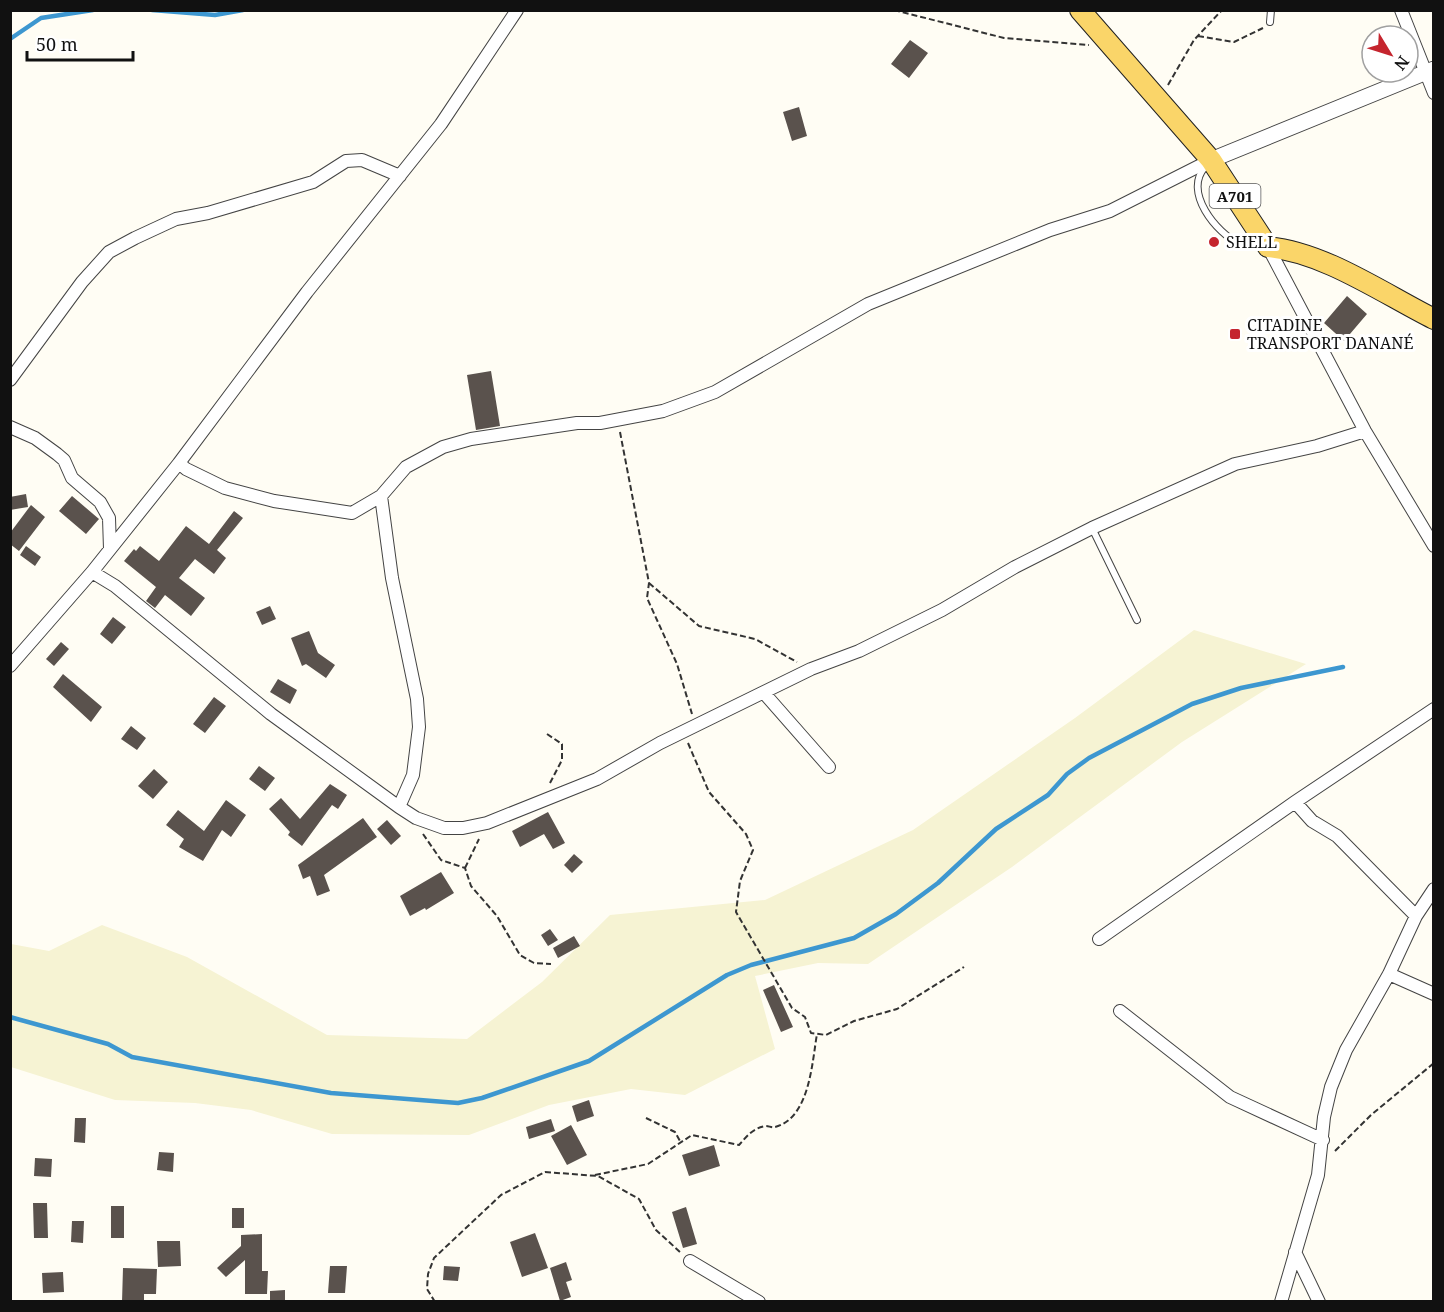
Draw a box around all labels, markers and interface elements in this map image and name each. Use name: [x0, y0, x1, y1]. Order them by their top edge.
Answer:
scale bar: [27, 24, 134, 62]
north arrow: [1360, 24, 1420, 84]
text: 50 m: [36, 32, 78, 56]
text: N: [1389, 51, 1414, 75]
road number: A701: [1210, 184, 1260, 208]
place label: SHELL: [1226, 231, 1277, 253]
marker: SHELL: [1207, 235, 1221, 249]
place label: CITADINE TRANSPORT DANANÉ: [1247, 314, 1413, 354]
marker: CITADINE TRANSPORT DANANÉ: [1228, 327, 1242, 341]

